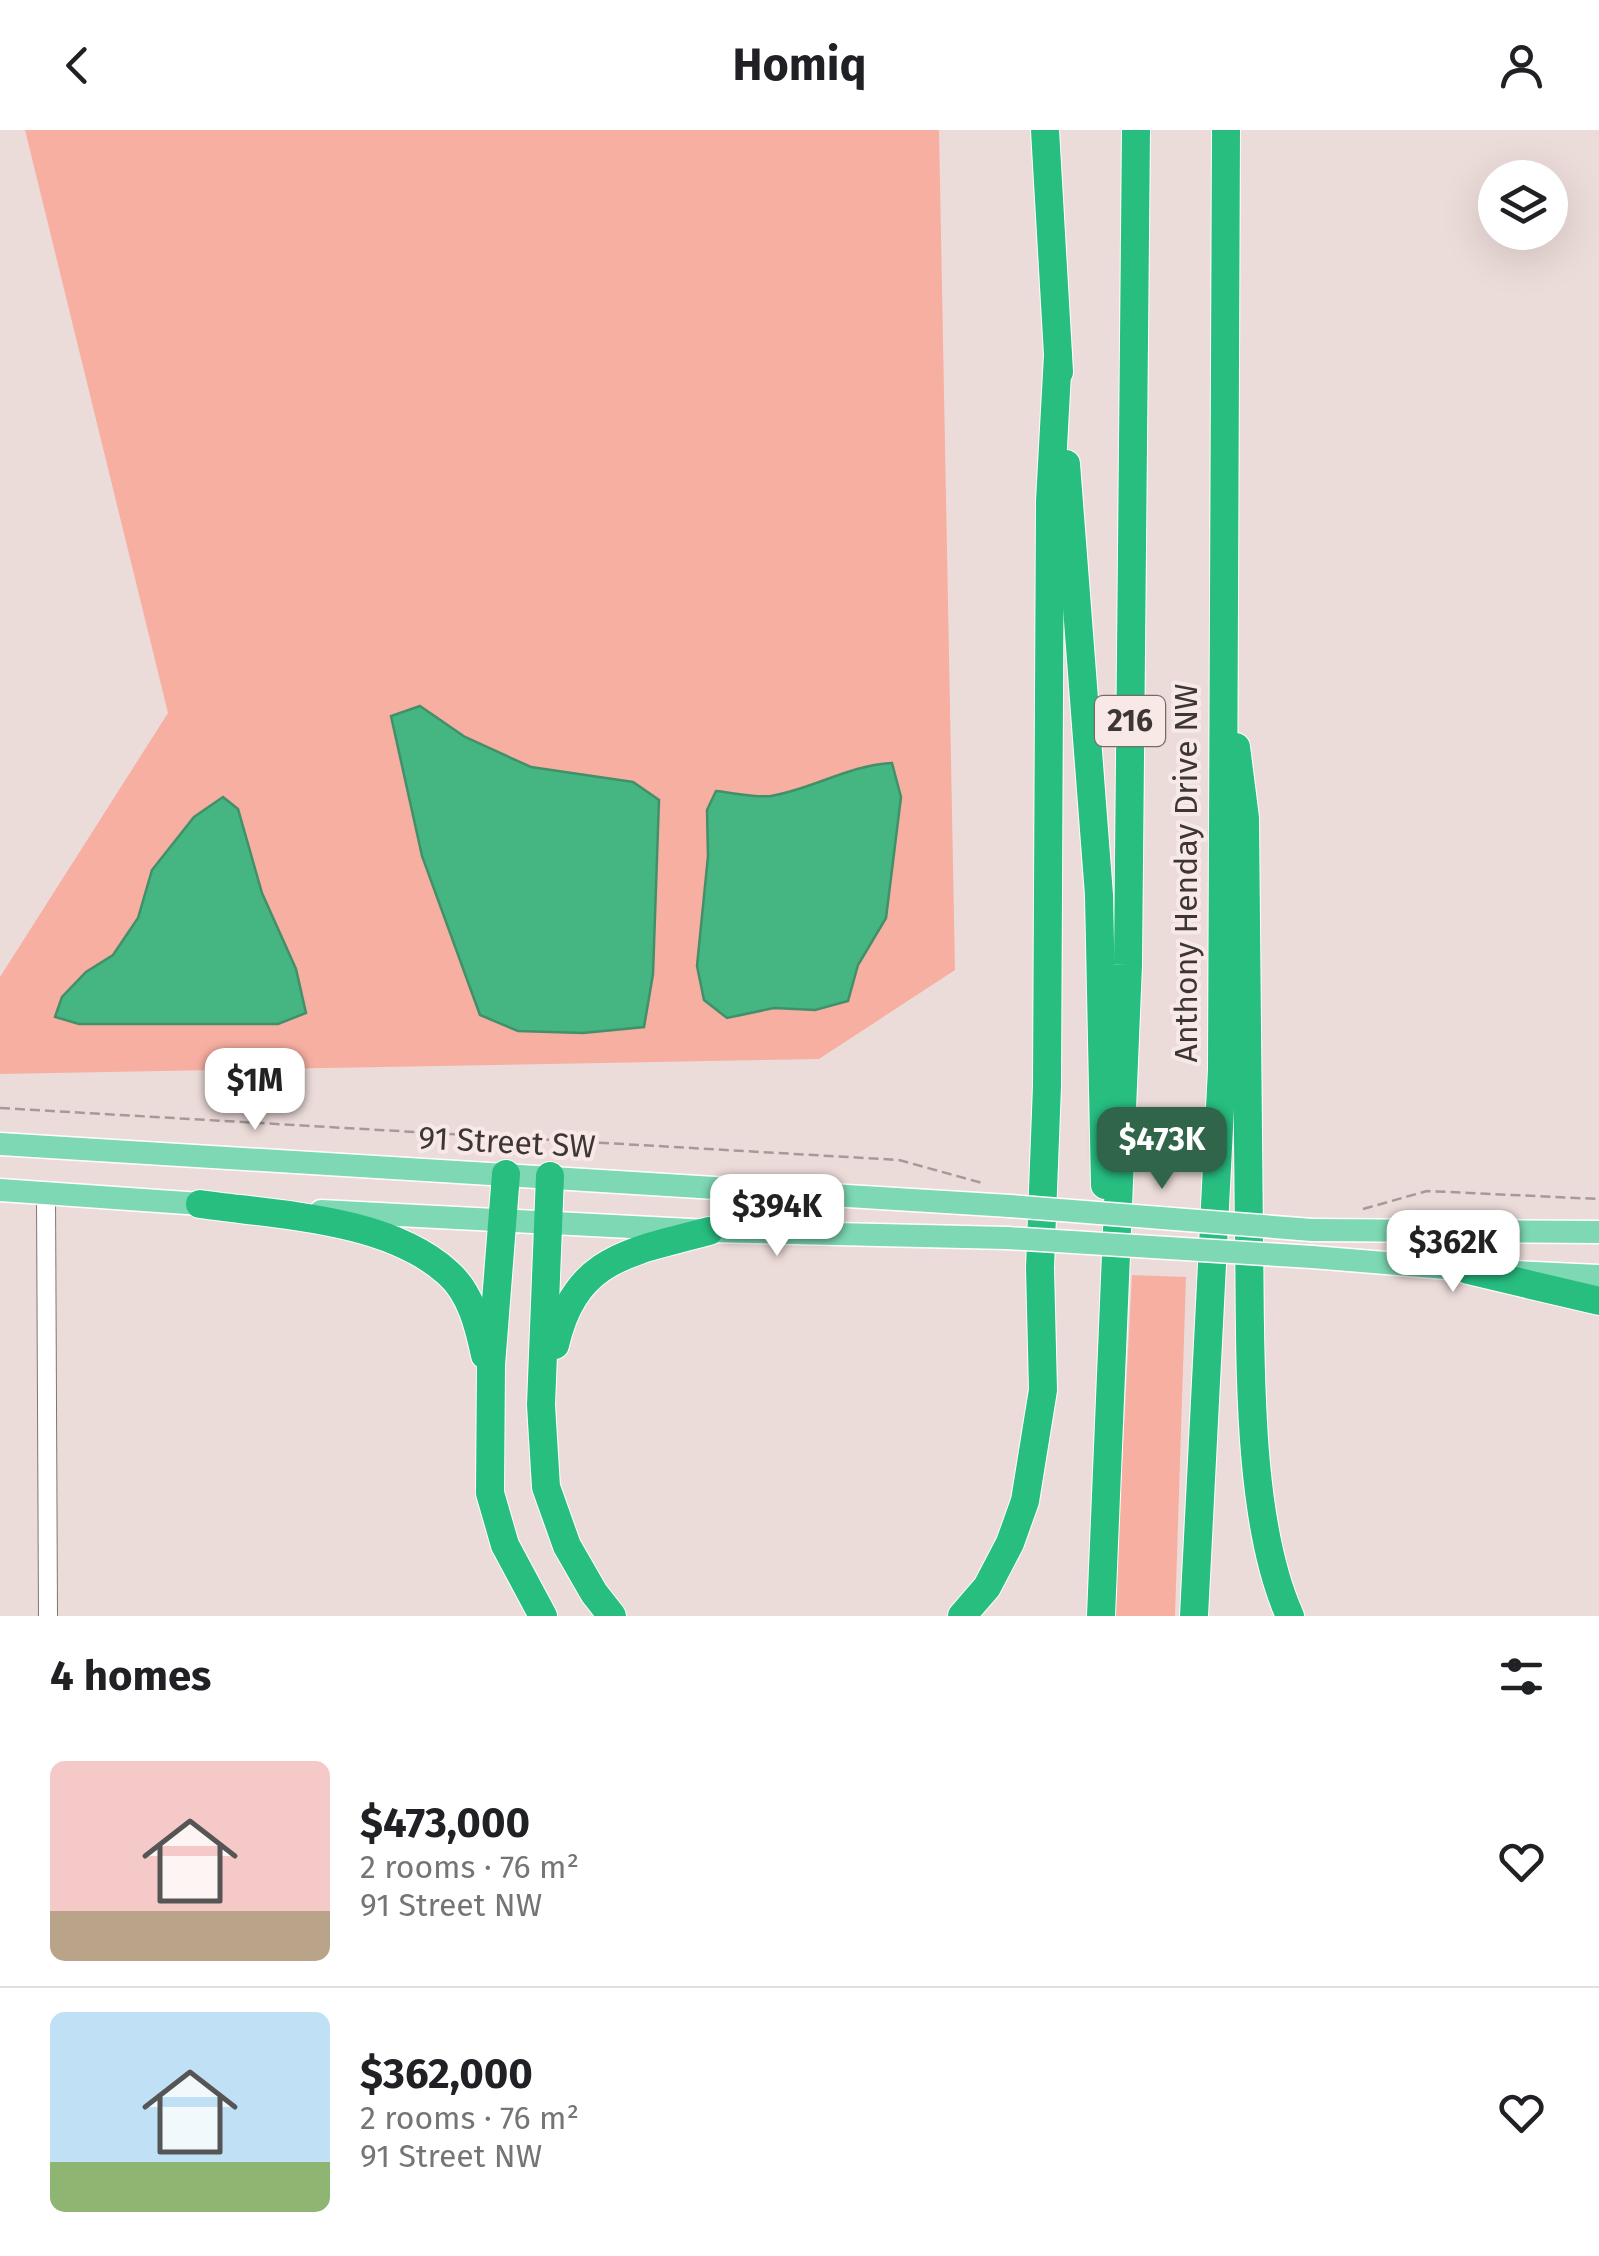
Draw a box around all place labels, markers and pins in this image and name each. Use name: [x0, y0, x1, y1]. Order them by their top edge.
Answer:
pin: $1M: [207, 1048, 303, 1133]
pin: $473K: [1092, 1107, 1232, 1192]
pin: $394K: [707, 1174, 847, 1259]
pin: $362K: [1383, 1210, 1523, 1295]

